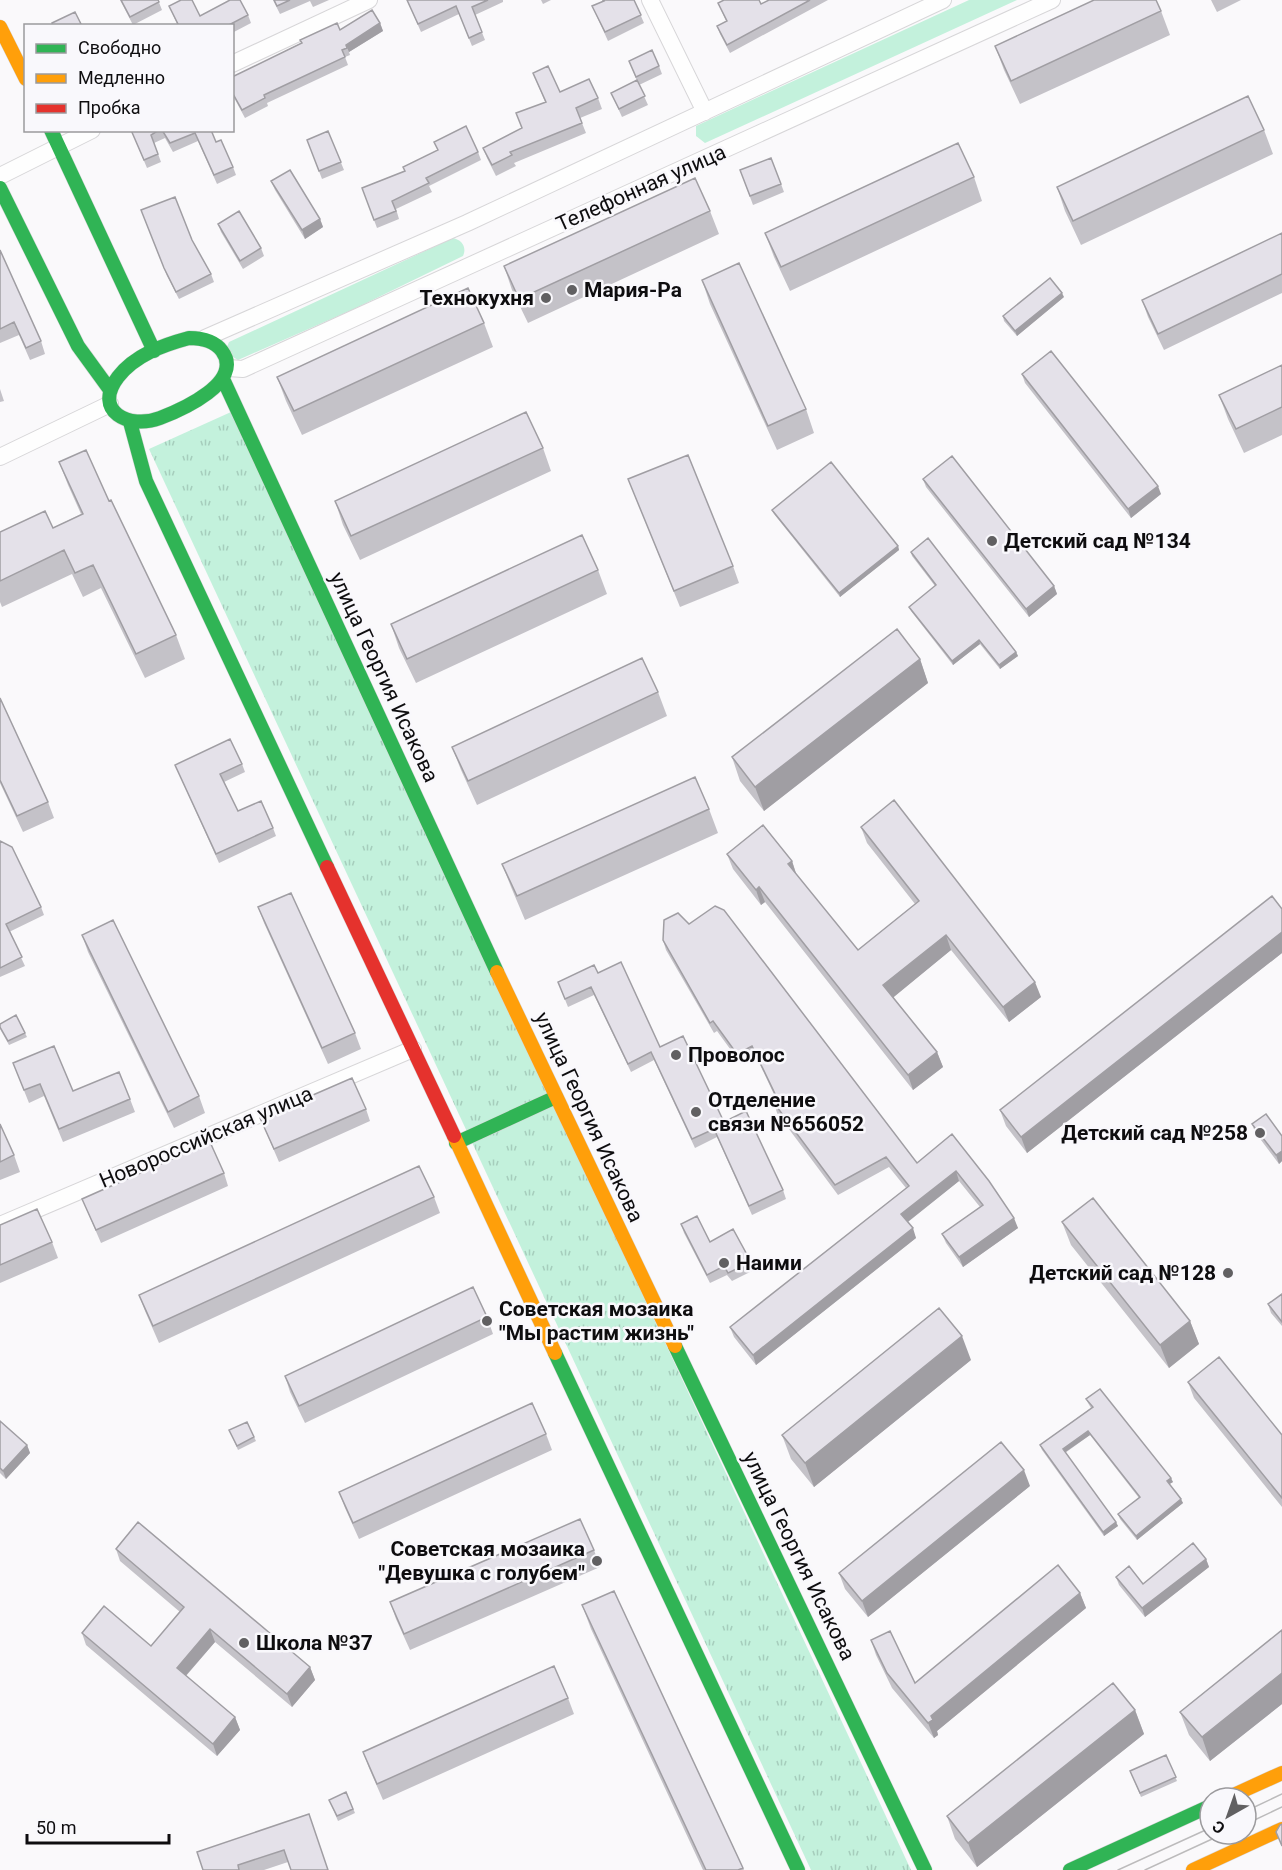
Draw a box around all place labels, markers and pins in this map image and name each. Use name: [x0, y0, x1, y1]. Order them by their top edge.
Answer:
place label: Мария-Ра: [584, 278, 682, 302]
marker: Мария-Ра: [565, 283, 579, 297]
place label: Технокухня: [419, 286, 534, 310]
marker: Технокухня: [539, 291, 553, 305]
place label: Детский сад №134: [1004, 529, 1191, 553]
marker: Детский сад №134: [985, 534, 999, 548]
place label: Проволос: [688, 1043, 785, 1067]
marker: Проволос: [669, 1048, 683, 1062]
place label: Отделение связи №656052: [708, 1088, 864, 1136]
marker: Отделение связи №656052: [689, 1105, 703, 1119]
place label: Детский сад №258: [1061, 1121, 1248, 1145]
marker: Детский сад №258: [1253, 1126, 1267, 1140]
place label: Наими: [736, 1251, 802, 1275]
marker: Наими: [717, 1256, 731, 1270]
place label: Детский сад №128: [1029, 1261, 1216, 1285]
marker: Детский сад №128: [1221, 1266, 1235, 1280]
place label: Советская мозаика "Мы растим жизнь": [499, 1297, 694, 1345]
marker: Советская мозаика "Мы растим жизнь": [480, 1314, 494, 1328]
place label: Советская мозаика "Девушка с голубем": [378, 1537, 585, 1585]
marker: Советская мозаика "Девушка с голубем": [590, 1554, 604, 1568]
place label: Школа №37: [256, 1631, 373, 1655]
marker: Школа №37: [237, 1636, 251, 1650]

